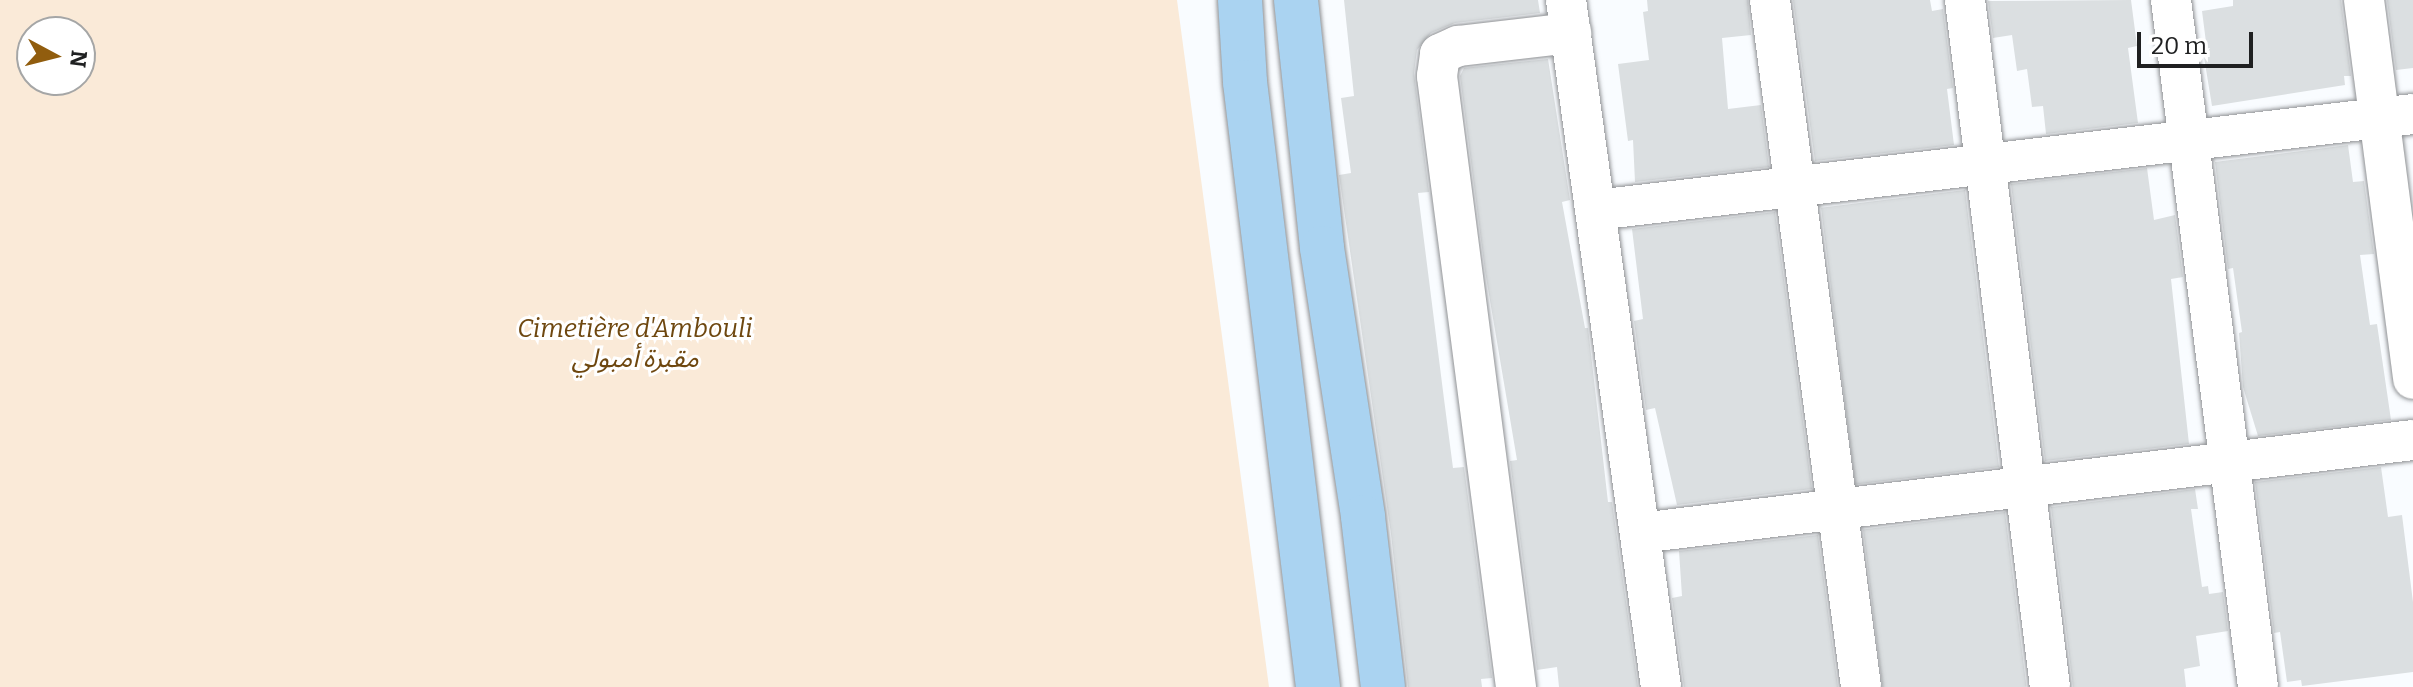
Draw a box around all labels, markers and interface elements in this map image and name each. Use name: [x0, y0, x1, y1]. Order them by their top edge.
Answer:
north arrow: [16, 16, 96, 96]
scale bar: [2141, 16, 2257, 66]
text: 20 m: [2151, 32, 2207, 60]
text: N: [64, 49, 93, 69]
park label: Cimetière d'Ambouli مقبرة أمبولي: [517, 313, 753, 374]

